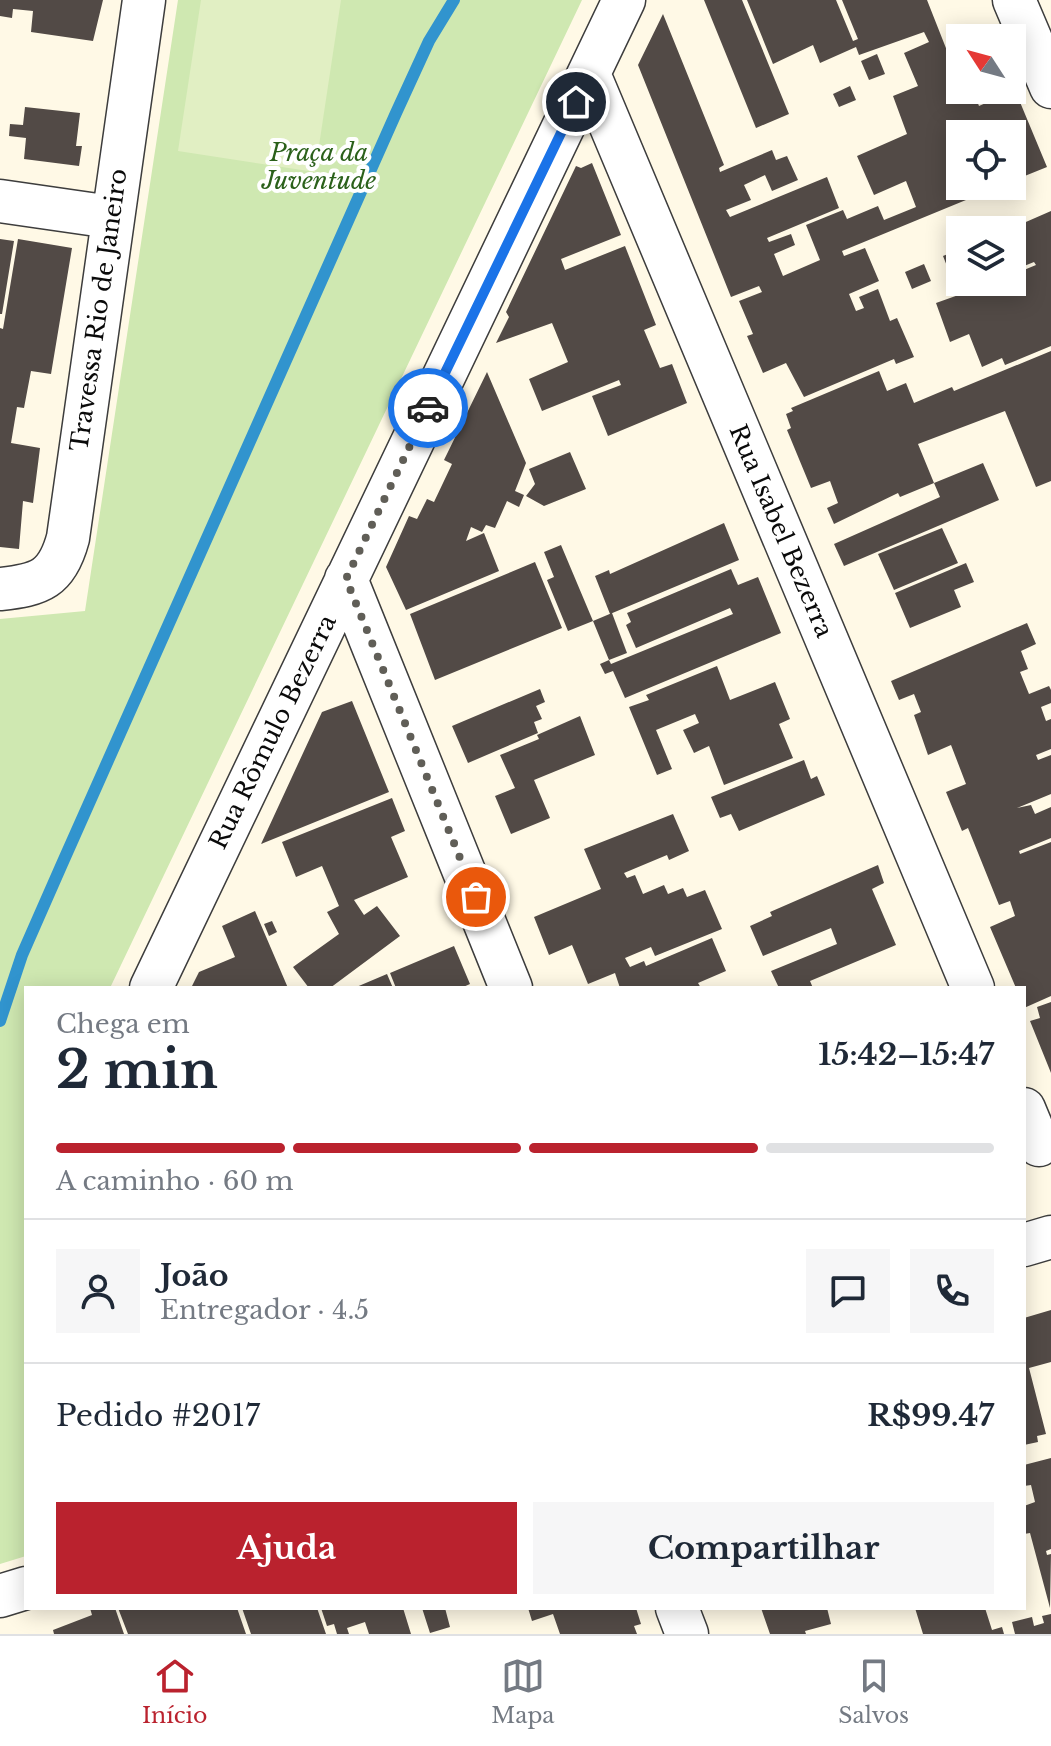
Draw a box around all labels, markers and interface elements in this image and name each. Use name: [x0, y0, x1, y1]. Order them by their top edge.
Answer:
north arrow: [946, 24, 1026, 104]
map controls: [946, 24, 1026, 296]
pin: [542, 68, 610, 136]
icon: home: [554, 80, 598, 124]
button: locate: [946, 120, 1026, 200]
park label: Praça da Juventude: [261, 138, 376, 195]
street label: Travessa Rio de Janeiro: [64, 167, 133, 453]
button: layers: [946, 216, 1026, 296]
courier: [388, 368, 468, 448]
icon: car: [406, 386, 450, 430]
street label: Rua Isabel Bezerra: [723, 420, 840, 642]
street label: Rua Rômulo Bezerra: [203, 609, 342, 854]
pin: [442, 863, 510, 931]
icon: bag: [454, 875, 498, 919]
text: Chega em: [56, 1008, 190, 1040]
text: 15:42–15:47: [818, 1036, 994, 1073]
text: 2 min: [56, 1038, 218, 1102]
text: A caminho · 60 m: [56, 1165, 293, 1197]
button: person: [56, 1249, 140, 1333]
button: chat: [806, 1249, 890, 1333]
button: phone: [910, 1249, 994, 1333]
text: João: [160, 1257, 228, 1294]
text: Entregador · 4.5: [160, 1294, 369, 1326]
text: Pedido #2017: [56, 1397, 260, 1434]
text: R$99.47: [867, 1397, 994, 1434]
button: Ajuda: [56, 1502, 517, 1594]
button: Compartilhar: [533, 1502, 994, 1594]
tab: Início: [142, 1654, 207, 1729]
tab: Mapa: [491, 1654, 555, 1729]
tab: Salvos: [838, 1654, 909, 1729]

